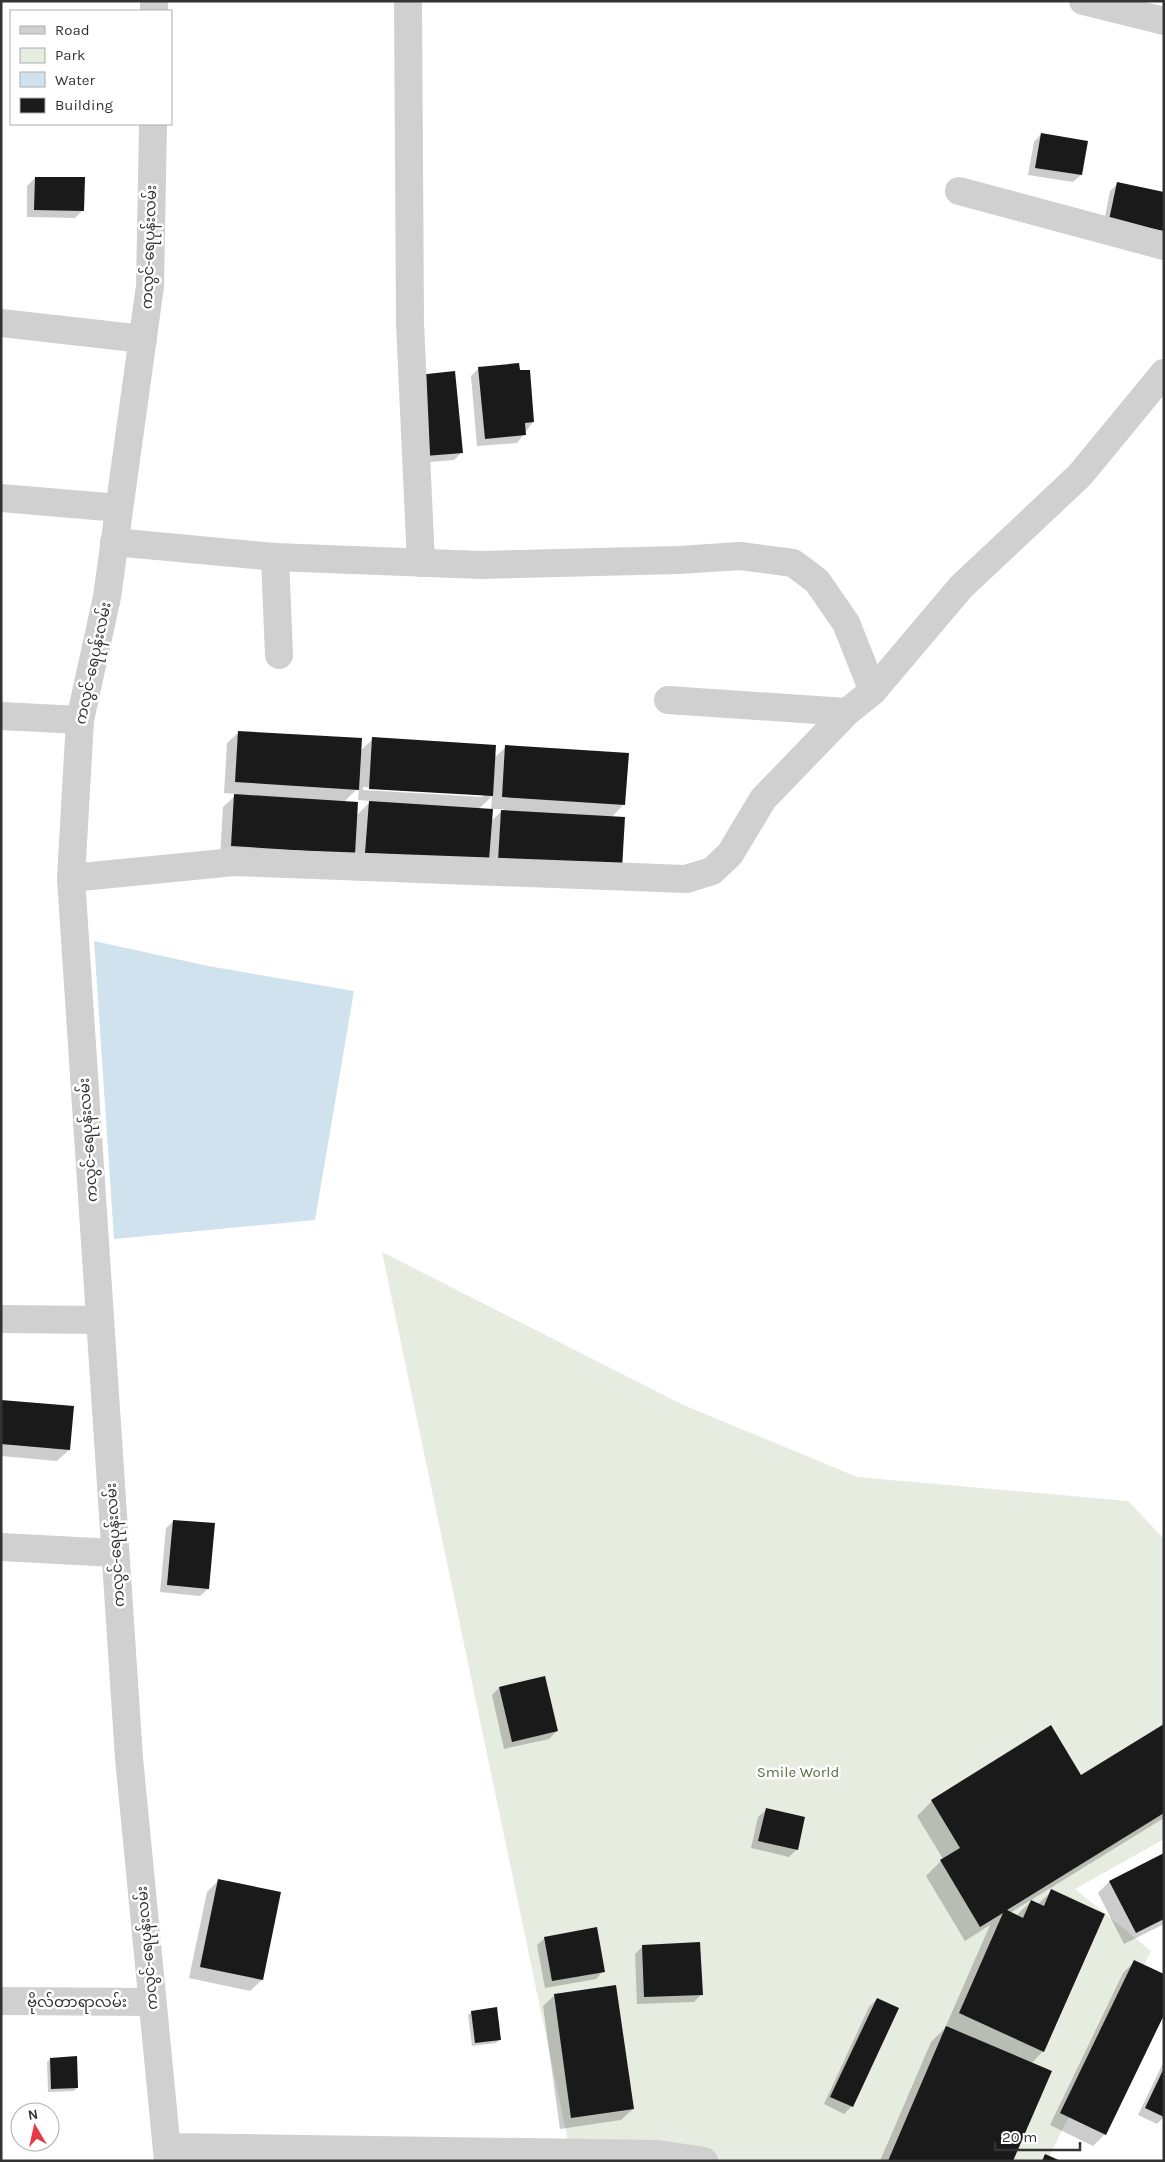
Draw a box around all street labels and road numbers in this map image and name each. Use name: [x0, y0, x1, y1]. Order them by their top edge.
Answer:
street label: ကလွင်-ရေပုန်းလမ်း: [137, 184, 163, 310]
street label: ကလွင်-ရေပုန်းလမ်း: [70, 600, 118, 726]
street label: ကလွင်-ရေပုန်းလမ်း: [74, 1077, 104, 1203]
street label: ကလွင်-ရေပုန်းလမ်း: [101, 1482, 131, 1608]
street label: ကလွင်-ရေပုန်းလမ်း: [132, 1885, 164, 2011]
street label: ဗိုလ်တာရာလမ်း: [27, 1992, 127, 2014]

